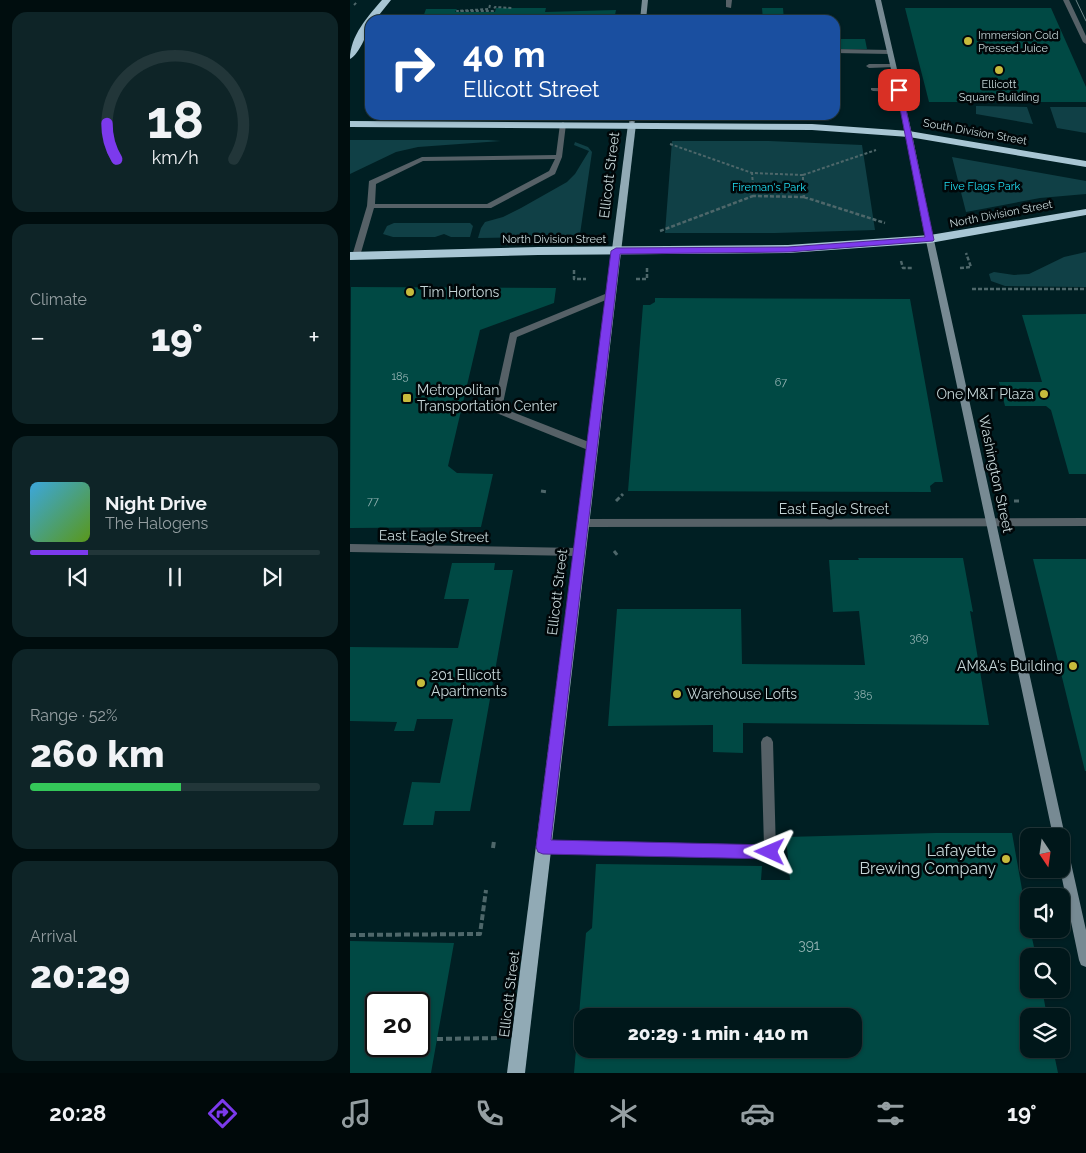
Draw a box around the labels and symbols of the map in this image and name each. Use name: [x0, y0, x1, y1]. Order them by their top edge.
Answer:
place label: Immersion Cold Pressed Juice: [978, 29, 1059, 55]
marker: Immersion Cold Pressed Juice: [962, 35, 974, 47]
marker: Ellicott Square Building: [993, 64, 1005, 76]
pin: [878, 69, 920, 111]
place label: Ellicott Square Building: [959, 78, 1039, 104]
street label: South Division Street: [922, 116, 1028, 148]
street label: Ellicott Street: [596, 131, 622, 219]
park label: Five Flags Park: [944, 180, 1020, 193]
park label: Fireman's Park: [732, 181, 806, 194]
street label: North Division Street: [949, 198, 1054, 230]
street label: North Division Street: [502, 233, 606, 246]
place label: Tim Hortons: [420, 284, 500, 300]
marker: Tim Hortons: [404, 286, 416, 298]
house number: 185: [391, 370, 409, 383]
house number: 67: [775, 376, 787, 389]
place label: Metropolitan Transportation Center: [417, 382, 557, 414]
place label: One M&T Plaza: [936, 386, 1034, 402]
marker: One M&T Plaza: [1038, 388, 1050, 400]
marker: Metropolitan Transportation Center: [401, 392, 413, 404]
street label: Washington Street: [976, 414, 1016, 535]
house number: 77: [367, 495, 379, 508]
street label: East Eagle Street: [779, 501, 889, 517]
street label: East Eagle Street: [379, 527, 490, 545]
street label: Ellicott Street: [544, 548, 570, 636]
house number: 369: [910, 632, 928, 645]
place label: AM&A's Building: [957, 658, 1063, 674]
marker: AM&A's Building: [1067, 660, 1079, 672]
place label: 201 Ellicott Apartments: [431, 667, 507, 699]
marker: 201 Ellicott Apartments: [415, 677, 427, 689]
place label: Warehouse Lofts: [687, 686, 797, 702]
marker: Warehouse Lofts: [671, 688, 683, 700]
house number: 385: [854, 688, 872, 701]
position arrow: [743, 825, 795, 877]
north arrow: [1020, 828, 1070, 878]
place label: Lafayette Brewing Company: [859, 841, 996, 878]
marker: Lafayette Brewing Company: [1000, 853, 1012, 865]
house number: 391: [798, 937, 820, 953]
street label: Ellicott Street: [496, 950, 522, 1038]
speed limit sign: 20: [365, 992, 430, 1057]

